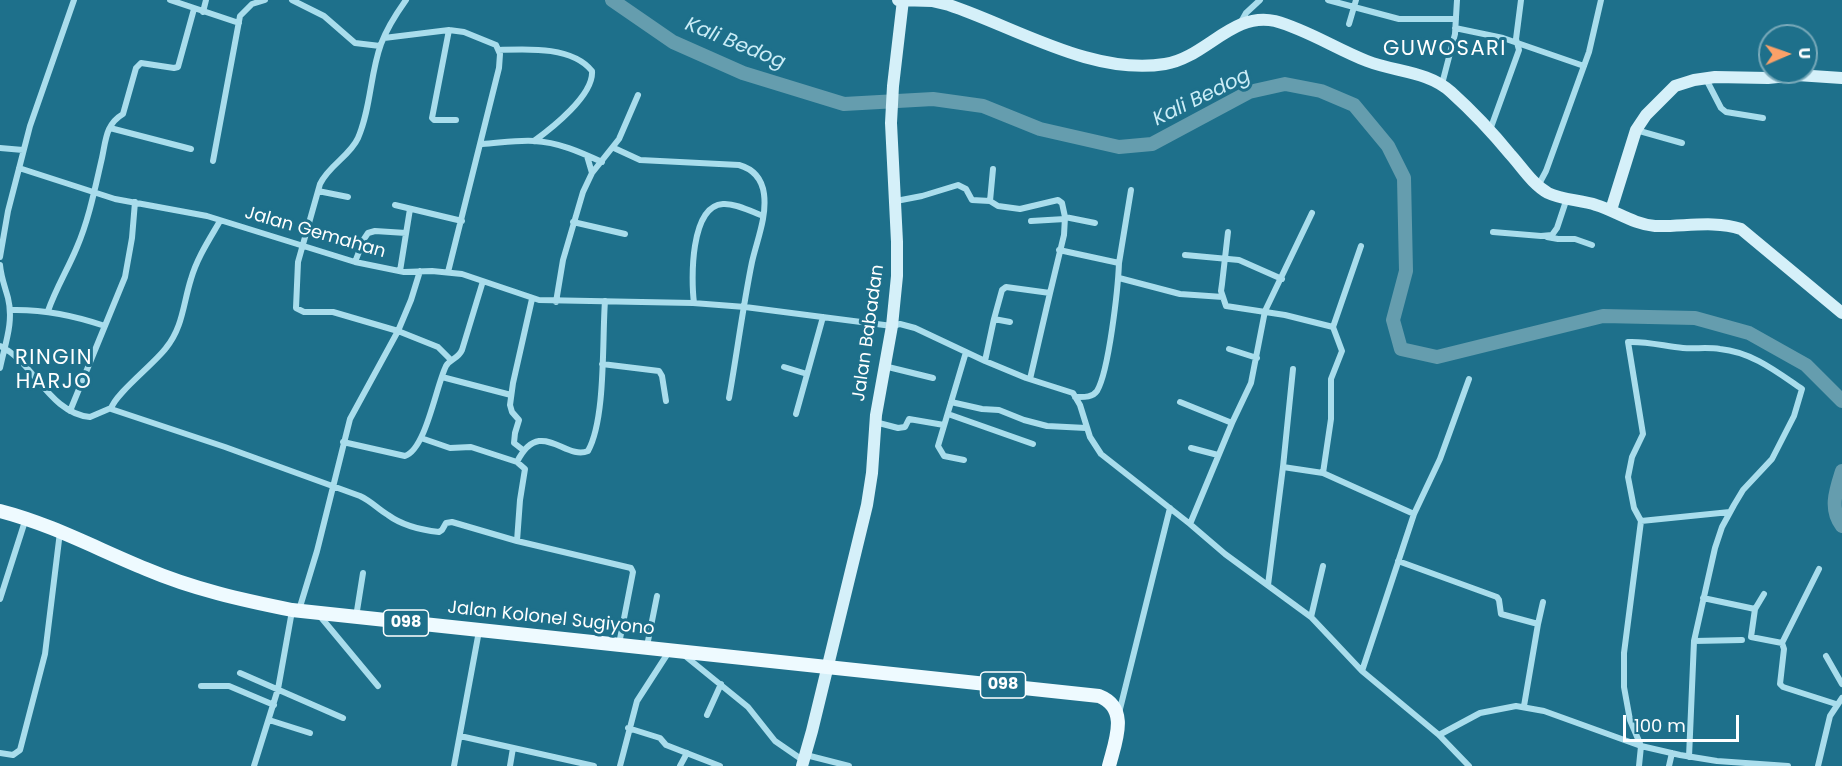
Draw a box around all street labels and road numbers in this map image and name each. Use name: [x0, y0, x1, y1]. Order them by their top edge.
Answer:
street label: Jalan Gemahan: [242, 203, 388, 263]
street label: Jalan Babadan: [849, 263, 889, 403]
street label: Jalan Kolonel Sugiyono: [446, 597, 656, 641]
road number: 098: [384, 610, 428, 636]
road number: 098: [980, 672, 1026, 698]

